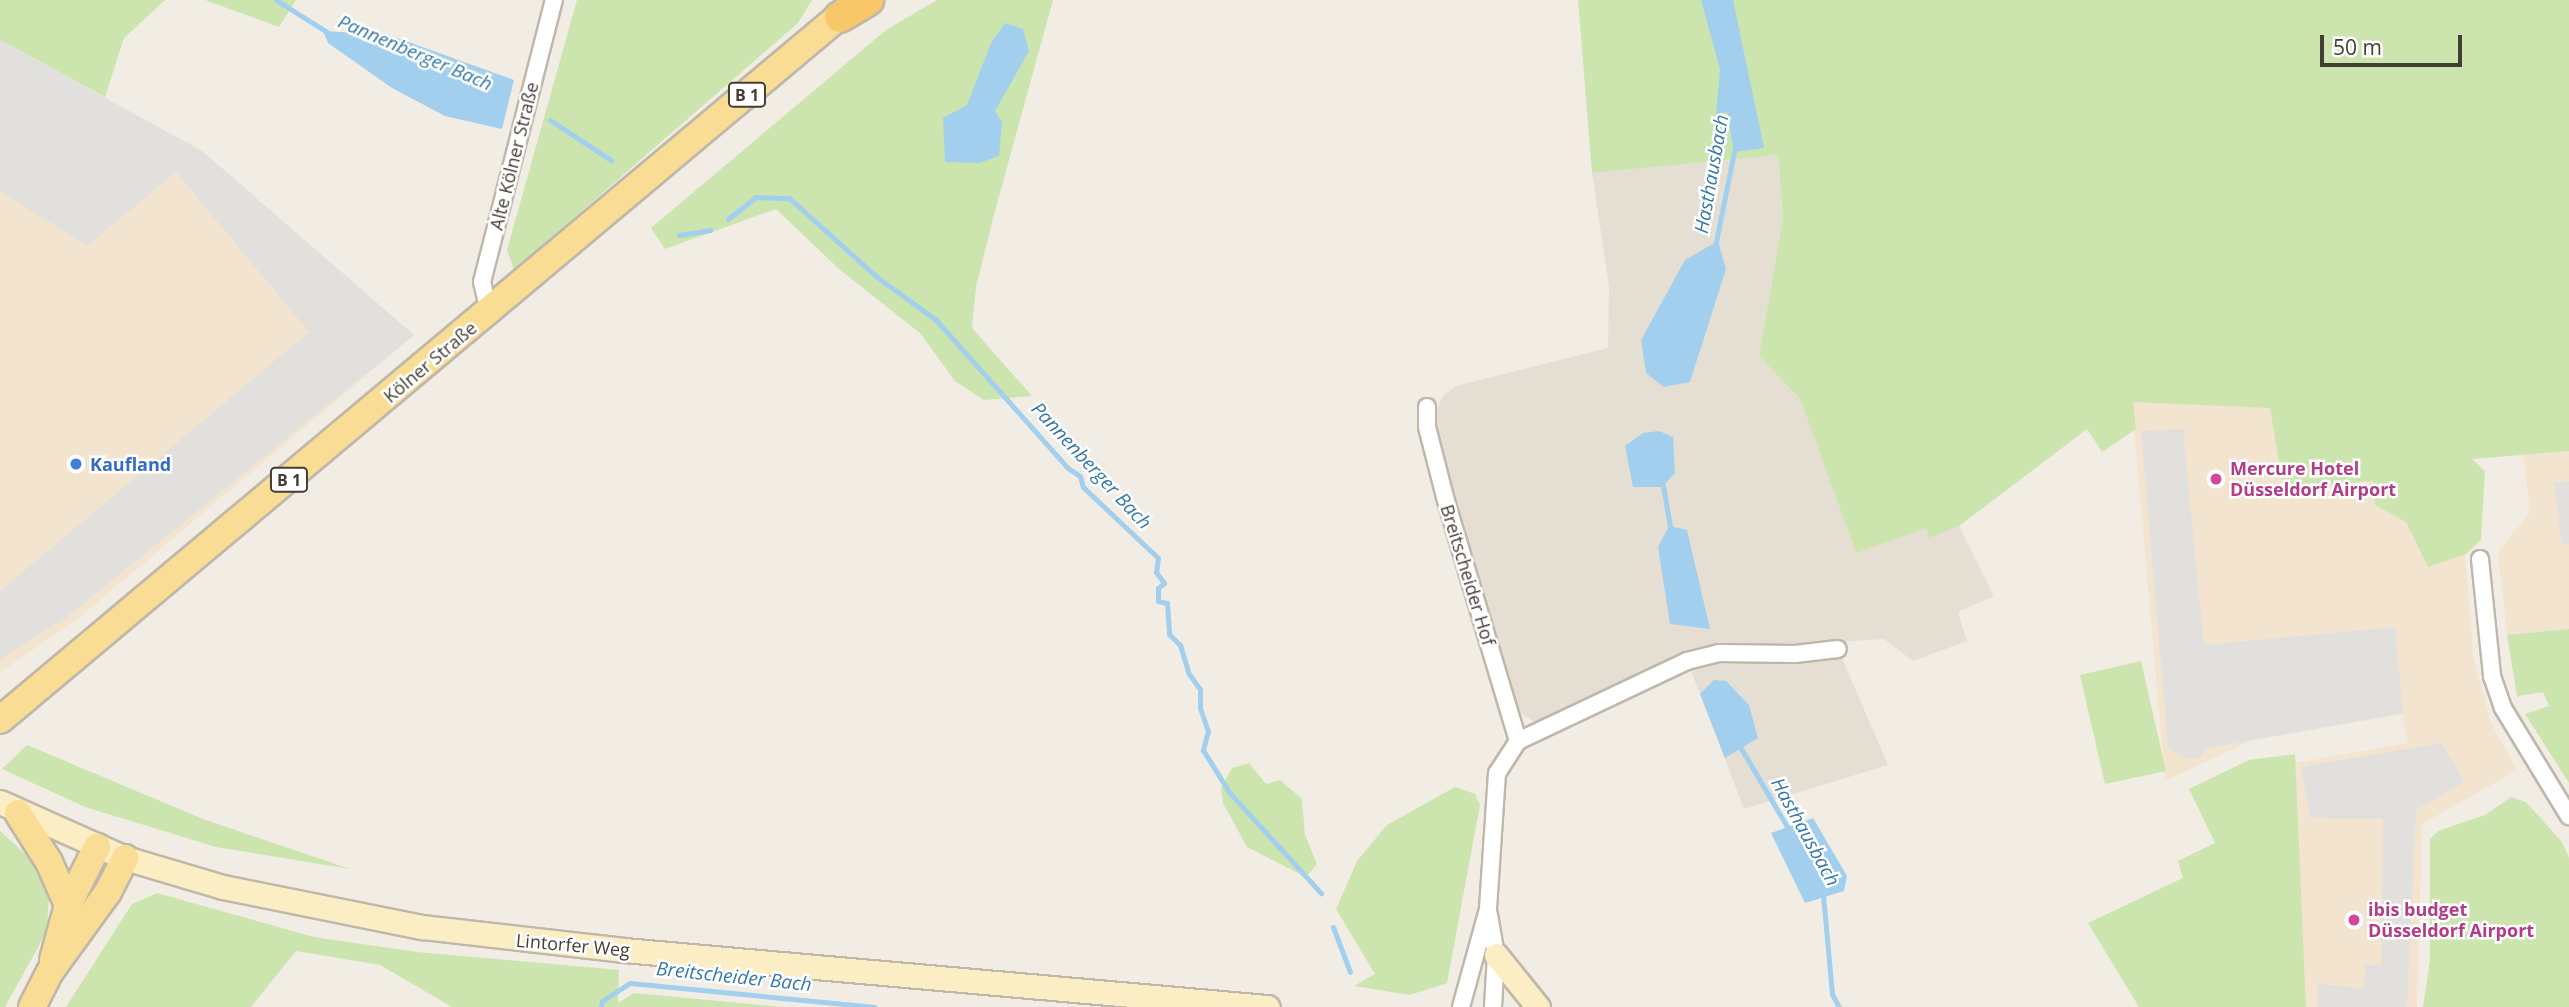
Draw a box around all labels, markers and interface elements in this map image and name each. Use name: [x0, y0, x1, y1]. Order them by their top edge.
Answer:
water label: Pannenberger Bach: [335, 10, 495, 96]
scale bar: [2324, 21, 2466, 65]
text: 50 m: [2333, 33, 2382, 61]
street label: Alte Kölner Straße: [485, 80, 543, 232]
road number: B 1: [728, 82, 766, 108]
water label: Hasthausbach: [1690, 113, 1734, 235]
street label: Kölner Straße: [379, 317, 481, 407]
water label: Pannenberger Bach: [1026, 398, 1156, 534]
place label: Kaufland: [90, 453, 171, 475]
marker: Kaufland: [68, 456, 84, 472]
place label: Mercure Hotel Düsseldorf Airport: [2230, 458, 2396, 500]
road number: B 1: [270, 467, 308, 492]
marker: Mercure Hotel Düsseldorf Airport: [2208, 471, 2224, 487]
street label: Breitscheider Hof: [1436, 502, 1500, 648]
water label: Hasthausbach: [1766, 774, 1844, 890]
place label: ibis budget Düsseldorf Airport: [2368, 899, 2534, 942]
marker: ibis budget Düsseldorf Airport: [2346, 912, 2362, 928]
street label: Lintorfer Weg: [515, 929, 631, 961]
water label: Breitscheider Bach: [655, 958, 813, 996]

